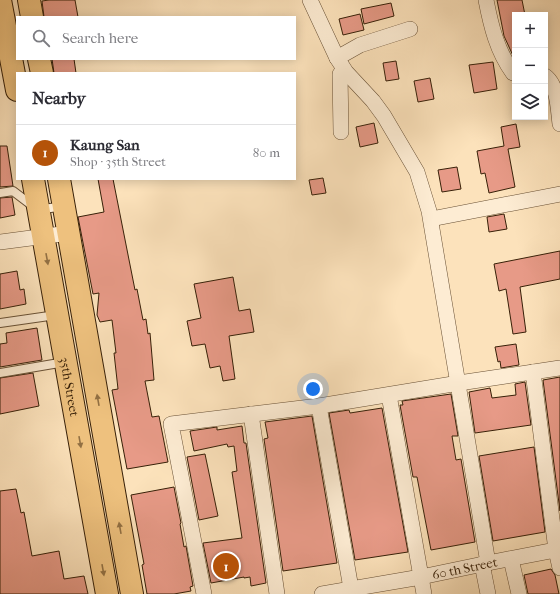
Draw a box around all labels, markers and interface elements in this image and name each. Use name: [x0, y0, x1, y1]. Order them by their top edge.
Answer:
map controls: [512, 12, 548, 120]
button: +: [512, 12, 548, 48]
search box: [16, 16, 296, 60]
icon: search: [30, 27, 52, 49]
text: Search here: [62, 29, 138, 47]
button: −: [512, 48, 548, 84]
button: layers: [512, 84, 548, 120]
text: Nearby: [32, 88, 86, 108]
text: Kaung San: [70, 136, 140, 154]
text: 1: [43, 145, 47, 160]
text: 80 m: [253, 145, 280, 160]
text: Shop · 35th Street: [70, 154, 166, 169]
one-way arrow: [44, 253, 50, 265]
street label: 35th Street: [57, 356, 83, 418]
your location: [303, 379, 323, 399]
one-way arrow: [95, 394, 101, 406]
one-way arrow: [77, 436, 83, 448]
one-way arrow: [117, 522, 123, 534]
pin: 1: [213, 551, 239, 581]
street label: 60 th Street: [431, 554, 499, 582]
one-way arrow: [100, 564, 106, 576]

